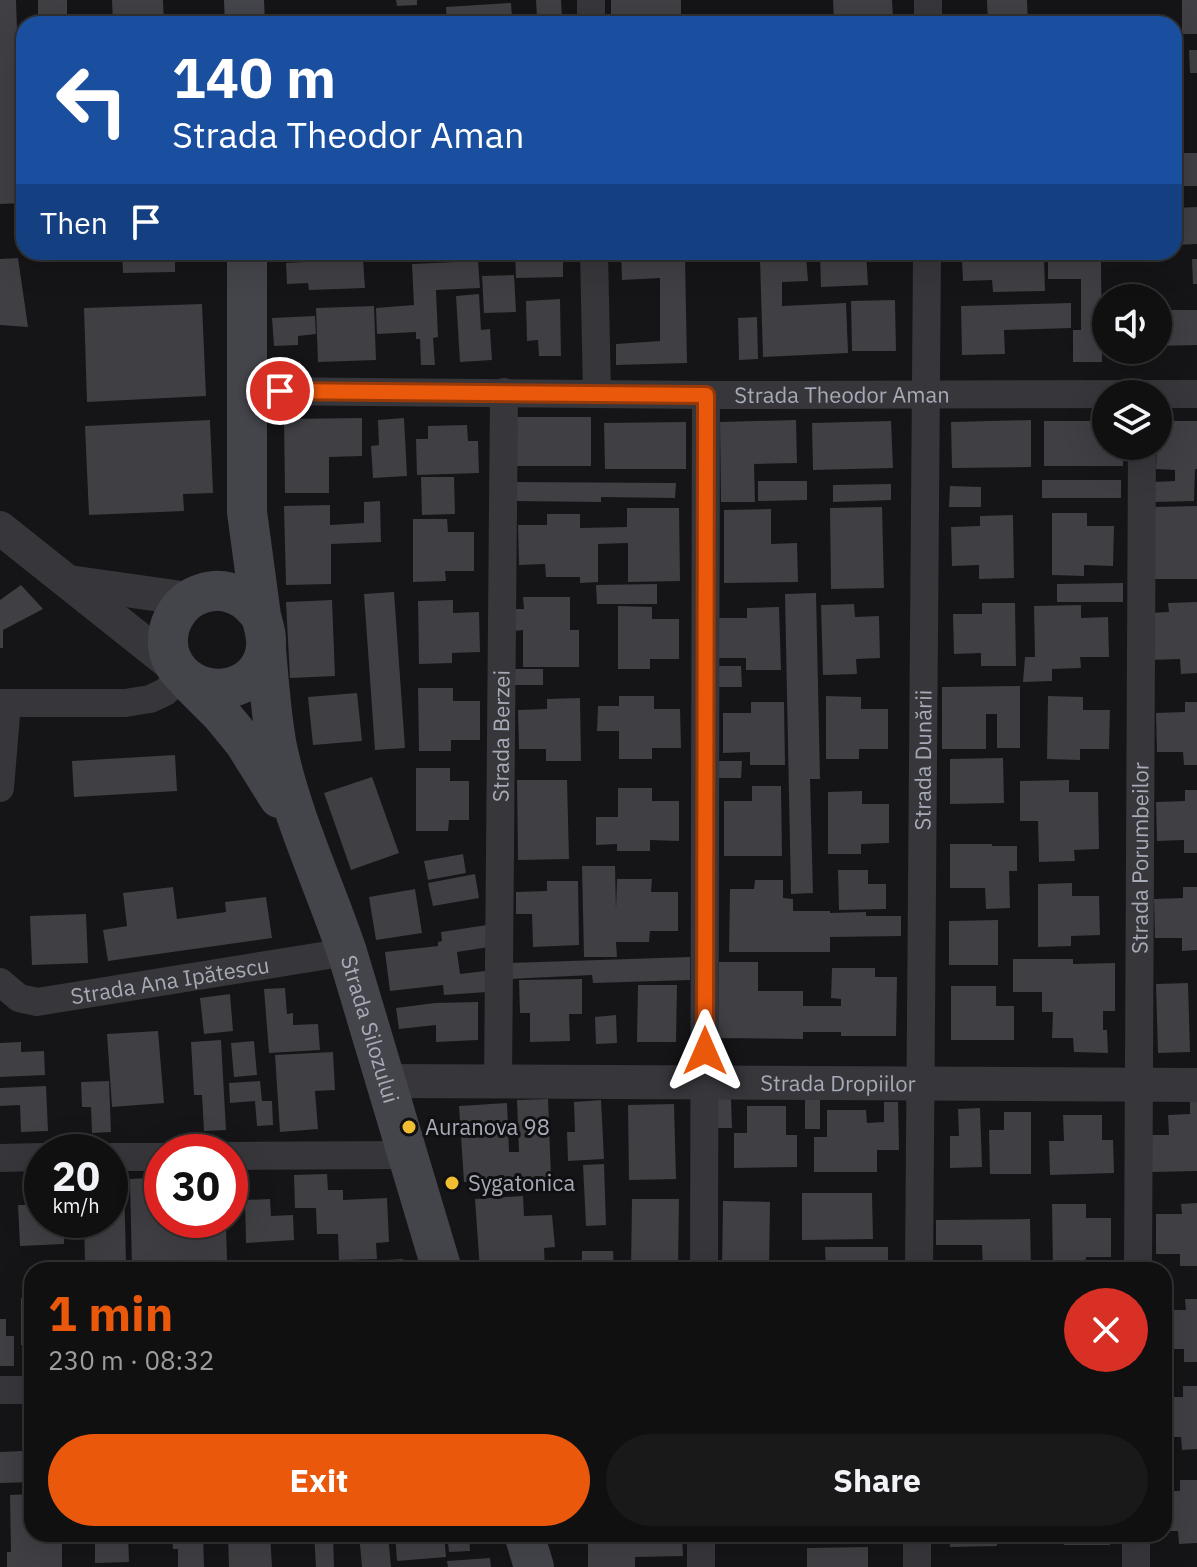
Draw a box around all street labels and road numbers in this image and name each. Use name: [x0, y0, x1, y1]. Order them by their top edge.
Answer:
street label: Strada Theodor Aman: [734, 380, 950, 409]
street label: Strada Berzei: [485, 670, 516, 802]
street label: Strada Dunării: [907, 690, 938, 830]
street label: Strada Porumbeilor: [1125, 762, 1154, 954]
street label: Strada Ana Ipătescu: [68, 950, 271, 1010]
street label: Strada Silozului: [335, 951, 406, 1107]
street label: Strada Dropiilor: [760, 1068, 916, 1098]

